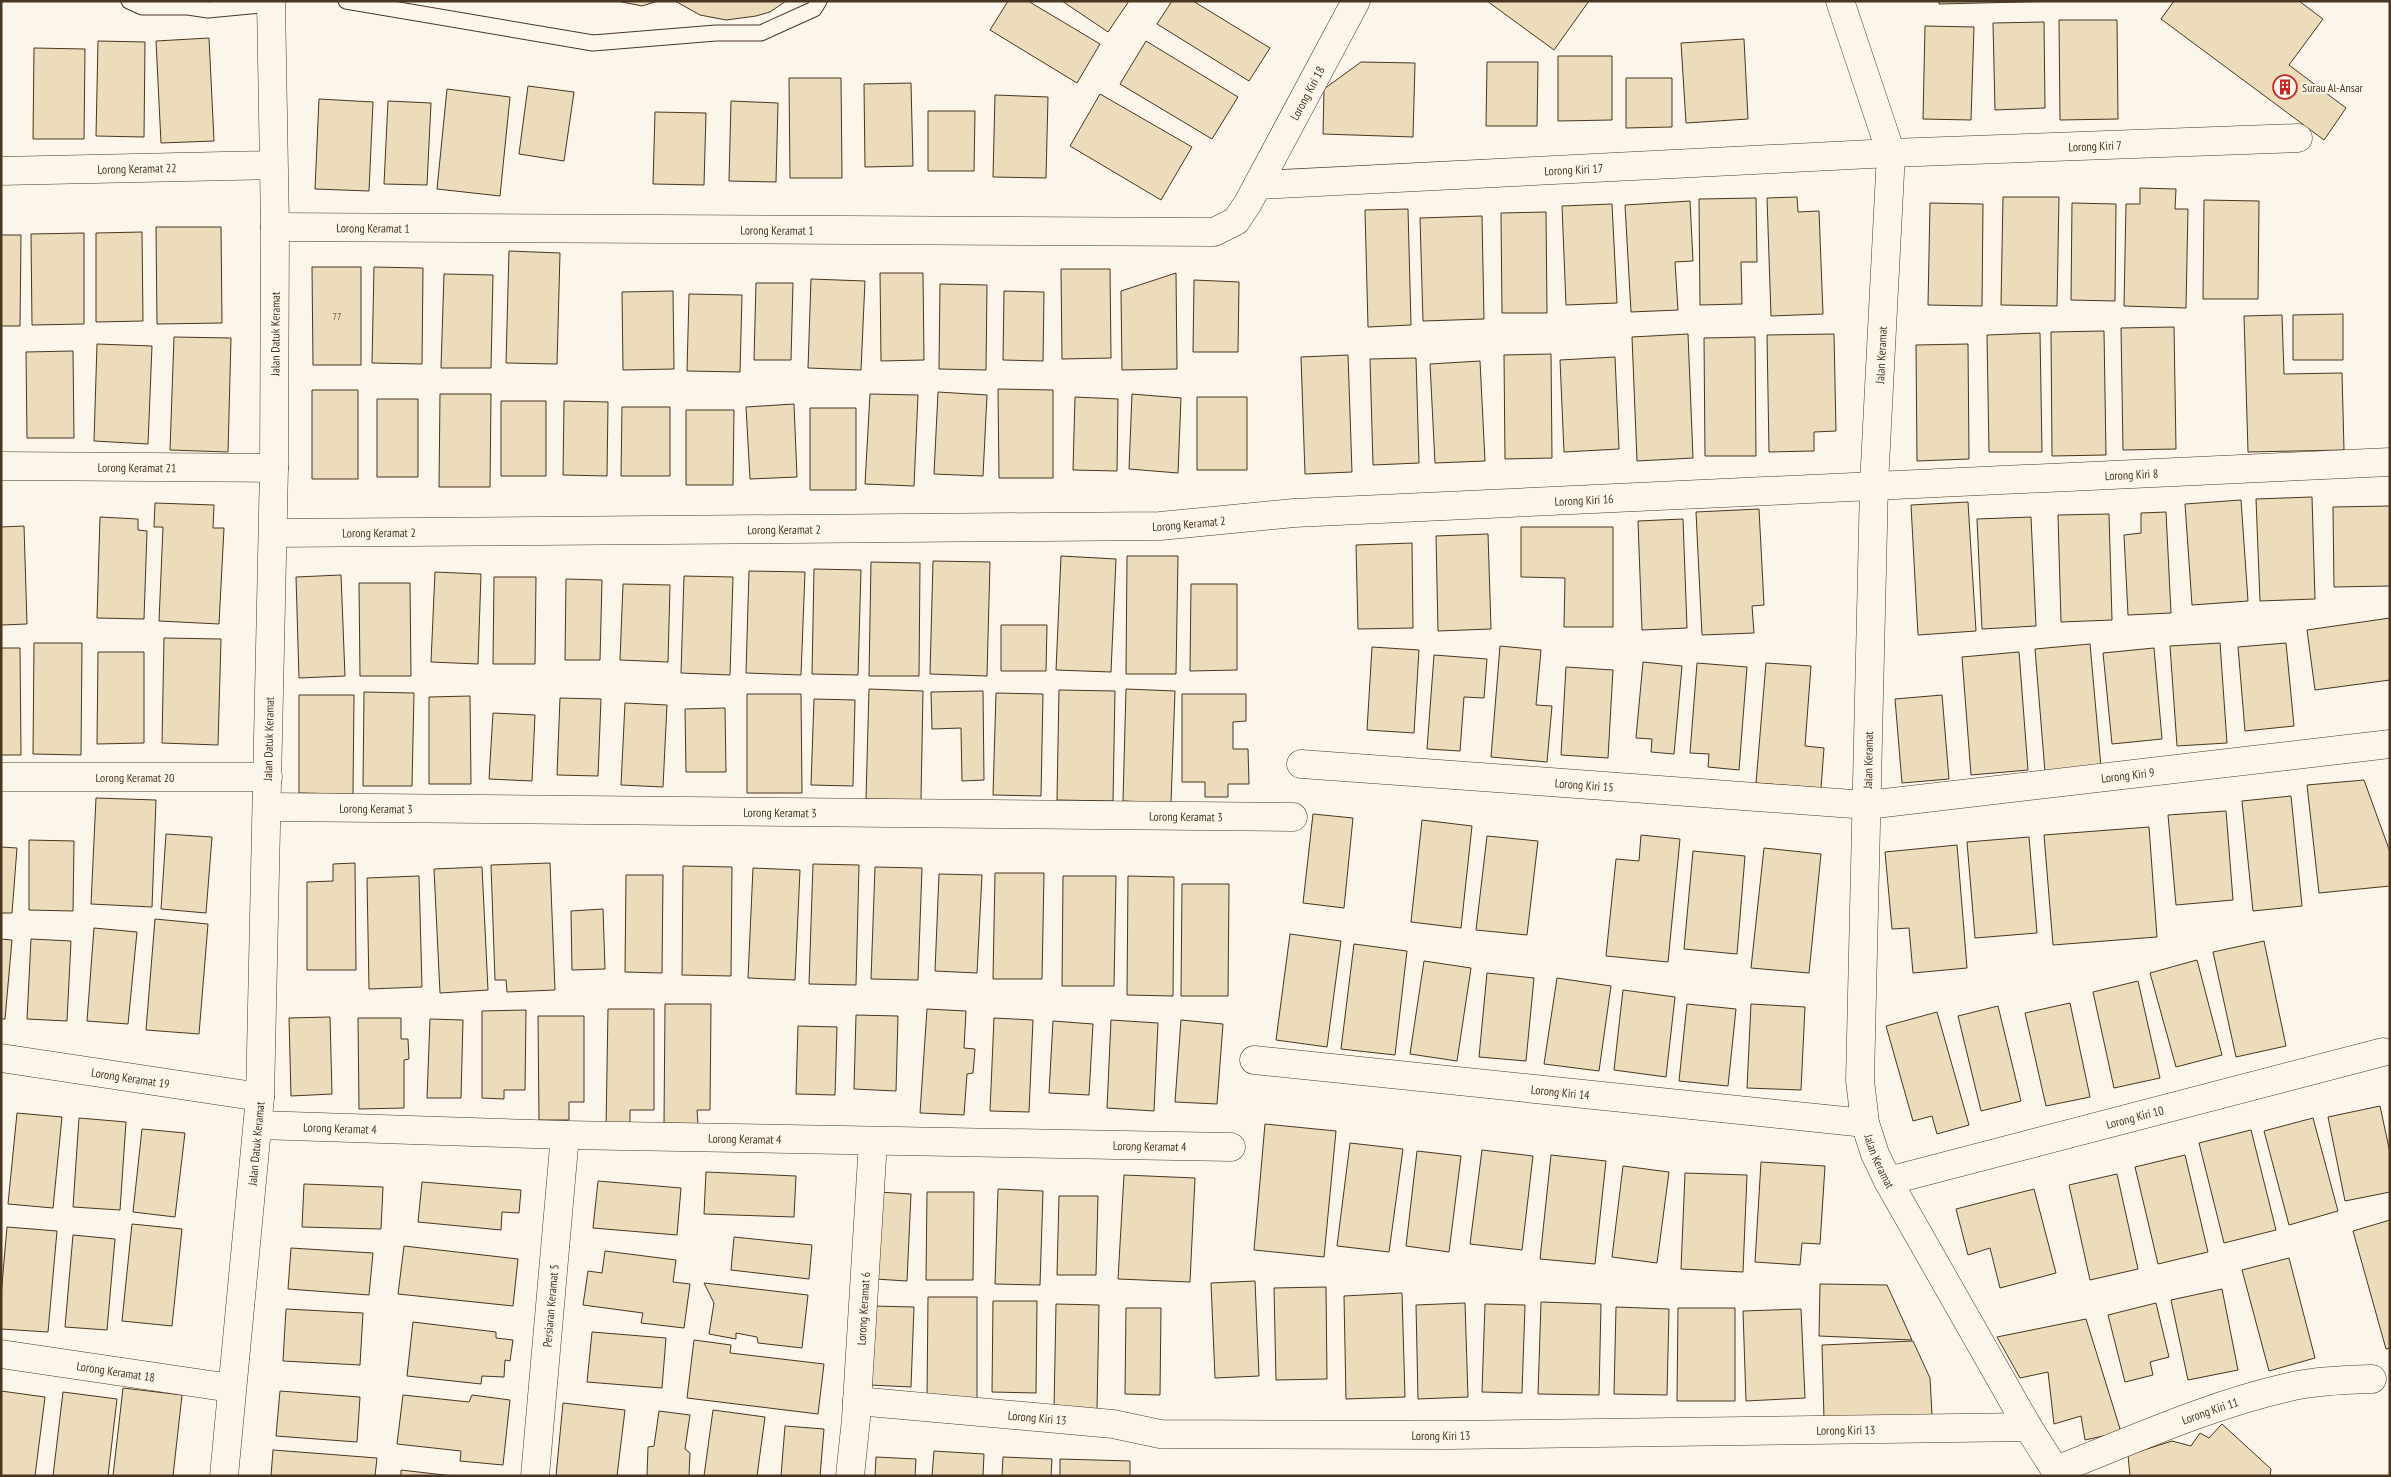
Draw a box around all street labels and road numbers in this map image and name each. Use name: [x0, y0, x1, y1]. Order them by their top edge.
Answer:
street label: Lorong Kiri 18: [1286, 63, 1327, 123]
street label: Lorong Kiri 7: [2068, 137, 2122, 154]
street label: Lorong Keramat 22: [97, 160, 177, 176]
street label: Lorong Kiri 17: [1544, 160, 1603, 178]
street label: Lorong Keramat 1: [336, 220, 410, 235]
street label: Lorong Keramat 1: [740, 222, 814, 237]
street label: Jalan Datuk Keramat: [267, 291, 282, 377]
street label: Jalan Keramat: [1872, 325, 1890, 385]
street label: Lorong Keramat 21: [97, 459, 177, 475]
street label: Lorong Kiri 8: [2104, 465, 2159, 483]
street label: Lorong Kiri 16: [1554, 491, 1614, 508]
street label: Lorong Keramat 2: [1152, 512, 1226, 534]
street label: Lorong Keramat 2: [747, 521, 821, 537]
street label: Lorong Keramat 2: [342, 524, 416, 540]
street label: Jalan Datuk Keramat: [260, 696, 276, 782]
street label: Jalan Keramat: [1860, 730, 1876, 790]
street label: Lorong Kiri 9: [2100, 764, 2155, 785]
street label: Lorong Keramat 20: [96, 770, 174, 785]
street label: Lorong Kiri 15: [1554, 775, 1614, 794]
street label: Lorong Keramat 3: [339, 800, 413, 816]
street label: Lorong Keramat 3: [743, 804, 817, 820]
street label: Lorong Keramat 3: [1149, 808, 1223, 824]
street label: Lorong Keramat 19: [90, 1064, 171, 1091]
street label: Lorong Kiri 14: [1530, 1081, 1591, 1102]
street label: Jalan Datuk Keramat: [244, 1100, 267, 1187]
street label: Lorong Kiri 10: [2104, 1102, 2165, 1131]
street label: Lorong Keramat 4: [303, 1119, 378, 1136]
street label: Lorong Keramat 4: [708, 1130, 782, 1146]
street label: Jalan Keramat: [1861, 1131, 1898, 1191]
street label: Lorong Keramat 4: [1113, 1137, 1187, 1154]
street label: Persiaran Keramat 5: [539, 1264, 561, 1348]
street label: Lorong Keramat 6: [853, 1271, 872, 1346]
street label: Lorong Keramat 18: [76, 1358, 156, 1384]
street label: Lorong Kiri 11: [2179, 1394, 2240, 1427]
street label: Lorong Kiri 13: [1007, 1407, 1067, 1427]
street label: Lorong Kiri 13: [1816, 1422, 1875, 1437]
street label: Lorong Kiri 13: [1411, 1427, 1470, 1443]

